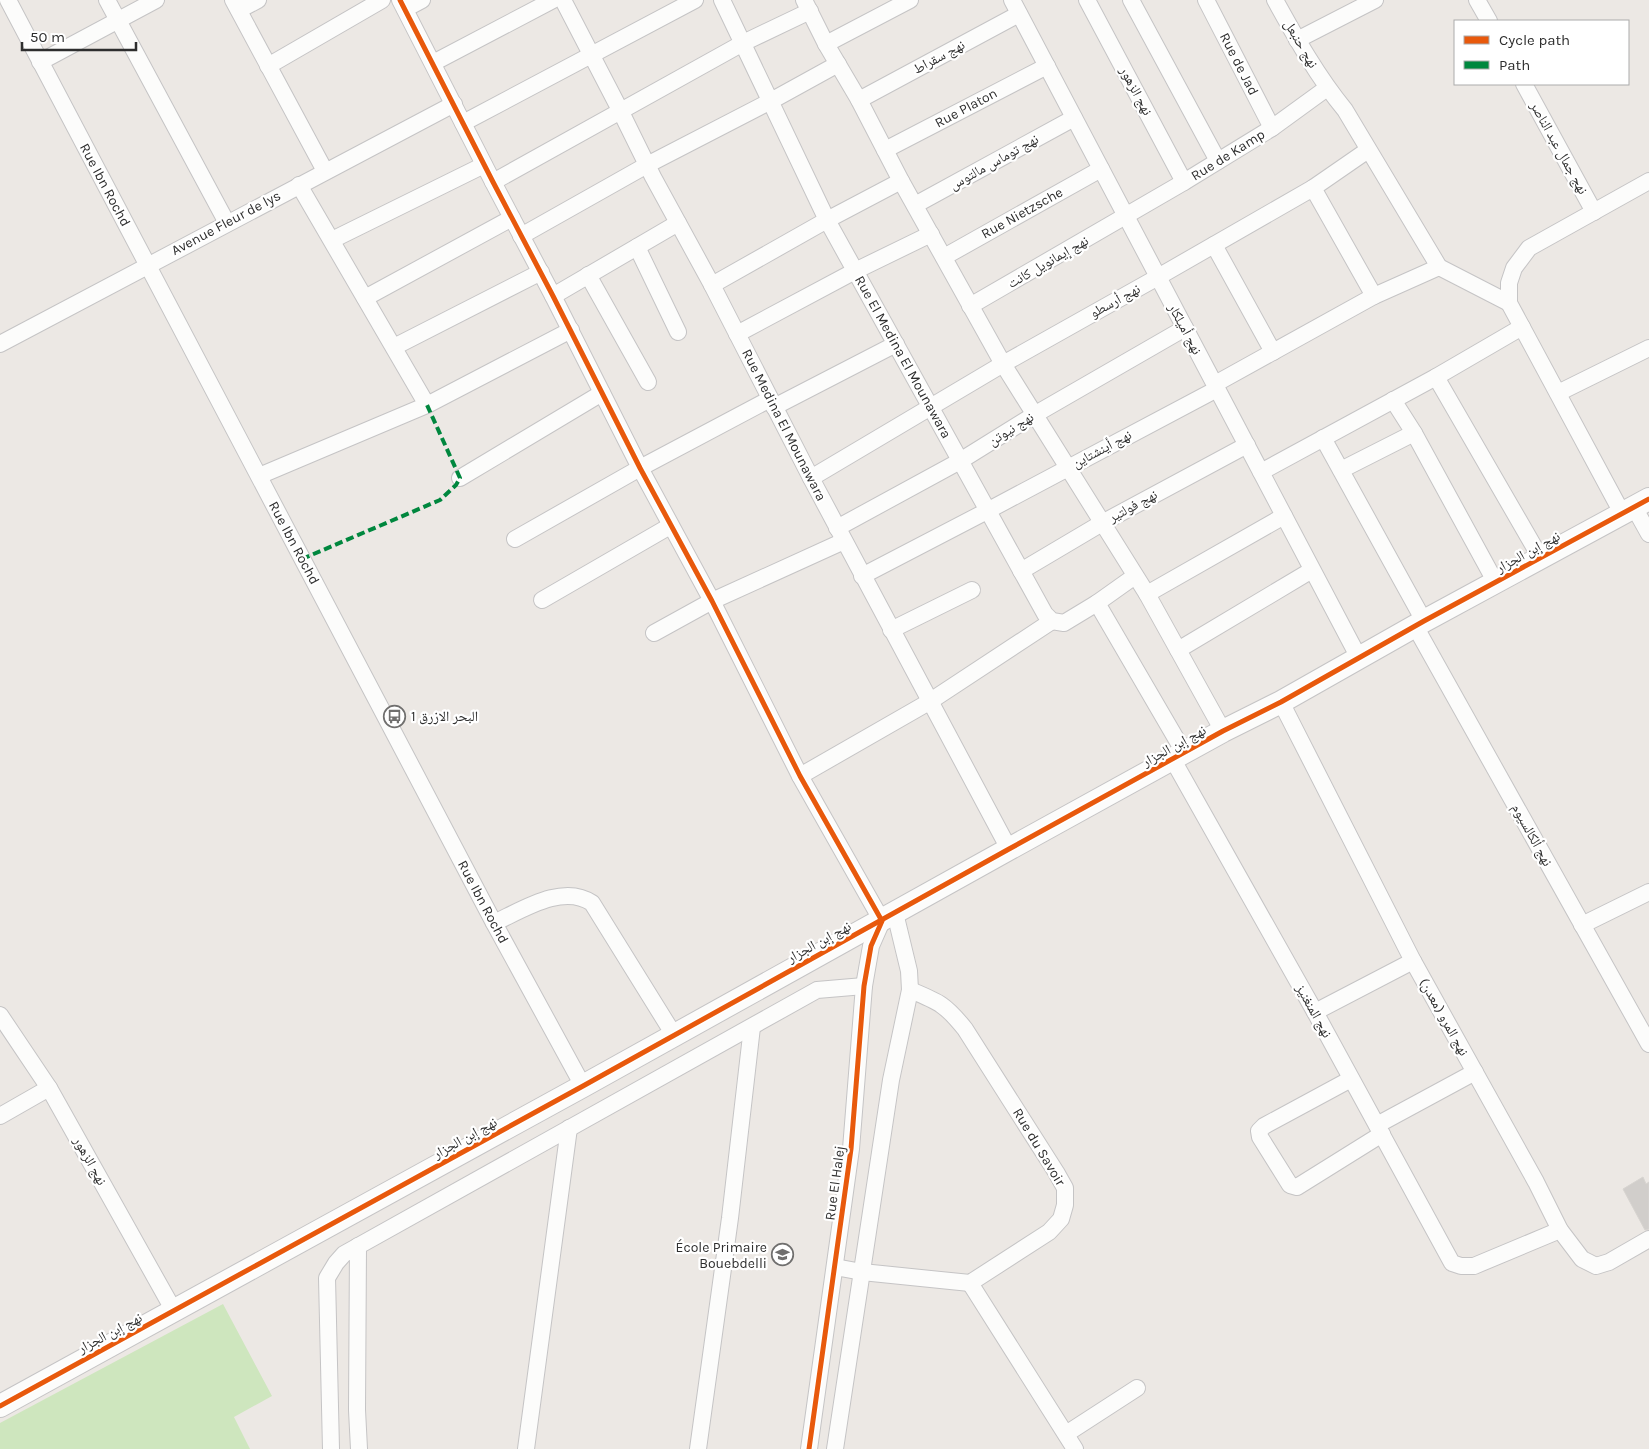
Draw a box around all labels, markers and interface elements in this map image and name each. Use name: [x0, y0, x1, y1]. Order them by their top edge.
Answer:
street label: نهج حنبعل: [1280, 17, 1322, 72]
scale bar: [22, 20, 136, 52]
legend: [1454, 20, 1629, 85]
text: 50 m: [30, 28, 65, 46]
street label: Rue de Jad: [1216, 30, 1262, 98]
text: Cycle path: [1499, 31, 1570, 49]
street label: نهج سقراط: [910, 36, 968, 79]
text: Path: [1499, 56, 1530, 74]
street label: نهج الزهور: [1115, 63, 1156, 119]
street label: Rue Platon: [932, 84, 1000, 132]
street label: نهج جمال عبد الناصر: [1525, 98, 1592, 198]
street label: Rue de Kamp: [1188, 126, 1268, 184]
street label: نهج توماس مالتوس: [946, 130, 1042, 194]
street label: Rue Ibn Rochd: [76, 141, 134, 229]
street label: Rue Nietzsche: [978, 184, 1066, 242]
street label: Avenue Fleur de lys: [168, 187, 284, 259]
street label: نهج إيمانويل كانت: [1004, 232, 1092, 293]
street label: Rue El Medina El Mounawara: [851, 273, 955, 441]
street label: نهج أرسطو: [1087, 280, 1144, 323]
street label: نهج أميلكار: [1163, 300, 1206, 358]
street label: Rue Medina El Mounawara: [738, 346, 830, 504]
street label: نهج نيوتن: [985, 408, 1037, 450]
street label: نهج أينشتاين: [1069, 426, 1135, 473]
street label: نهج فولتير: [1105, 486, 1161, 527]
street label: Rue Ibn Rochd: [265, 499, 323, 587]
street label: نهج إبن الجزار: [1492, 527, 1564, 578]
bus stop icon: 1 البحر الازرق: [383, 704, 407, 728]
place label: 1 البحر الازرق: [411, 708, 478, 725]
street label: نهج إبن الجزار: [1138, 721, 1210, 772]
street label: نهج ألكالسيوم: [1507, 801, 1556, 870]
street label: Rue Ibn Rochd: [454, 858, 512, 946]
street label: نهج إبن الجزار: [783, 917, 855, 968]
street label: نهج المرو (معدن): [1415, 975, 1472, 1060]
street label: نهج المنغنيز: [1291, 980, 1336, 1041]
street label: Rue du Savoir: [1009, 1105, 1069, 1190]
street label: نهج إبن الجزار: [429, 1113, 501, 1164]
street label: نهج الزهور: [68, 1133, 110, 1189]
street label: Rue El Halej: [821, 1145, 849, 1221]
place label: École Primaire Bouebdelli: [676, 1238, 767, 1272]
school or university icon: École Primaire Bouebdelli: [771, 1243, 795, 1267]
street label: نهج إبن الجزار: [74, 1309, 146, 1358]

